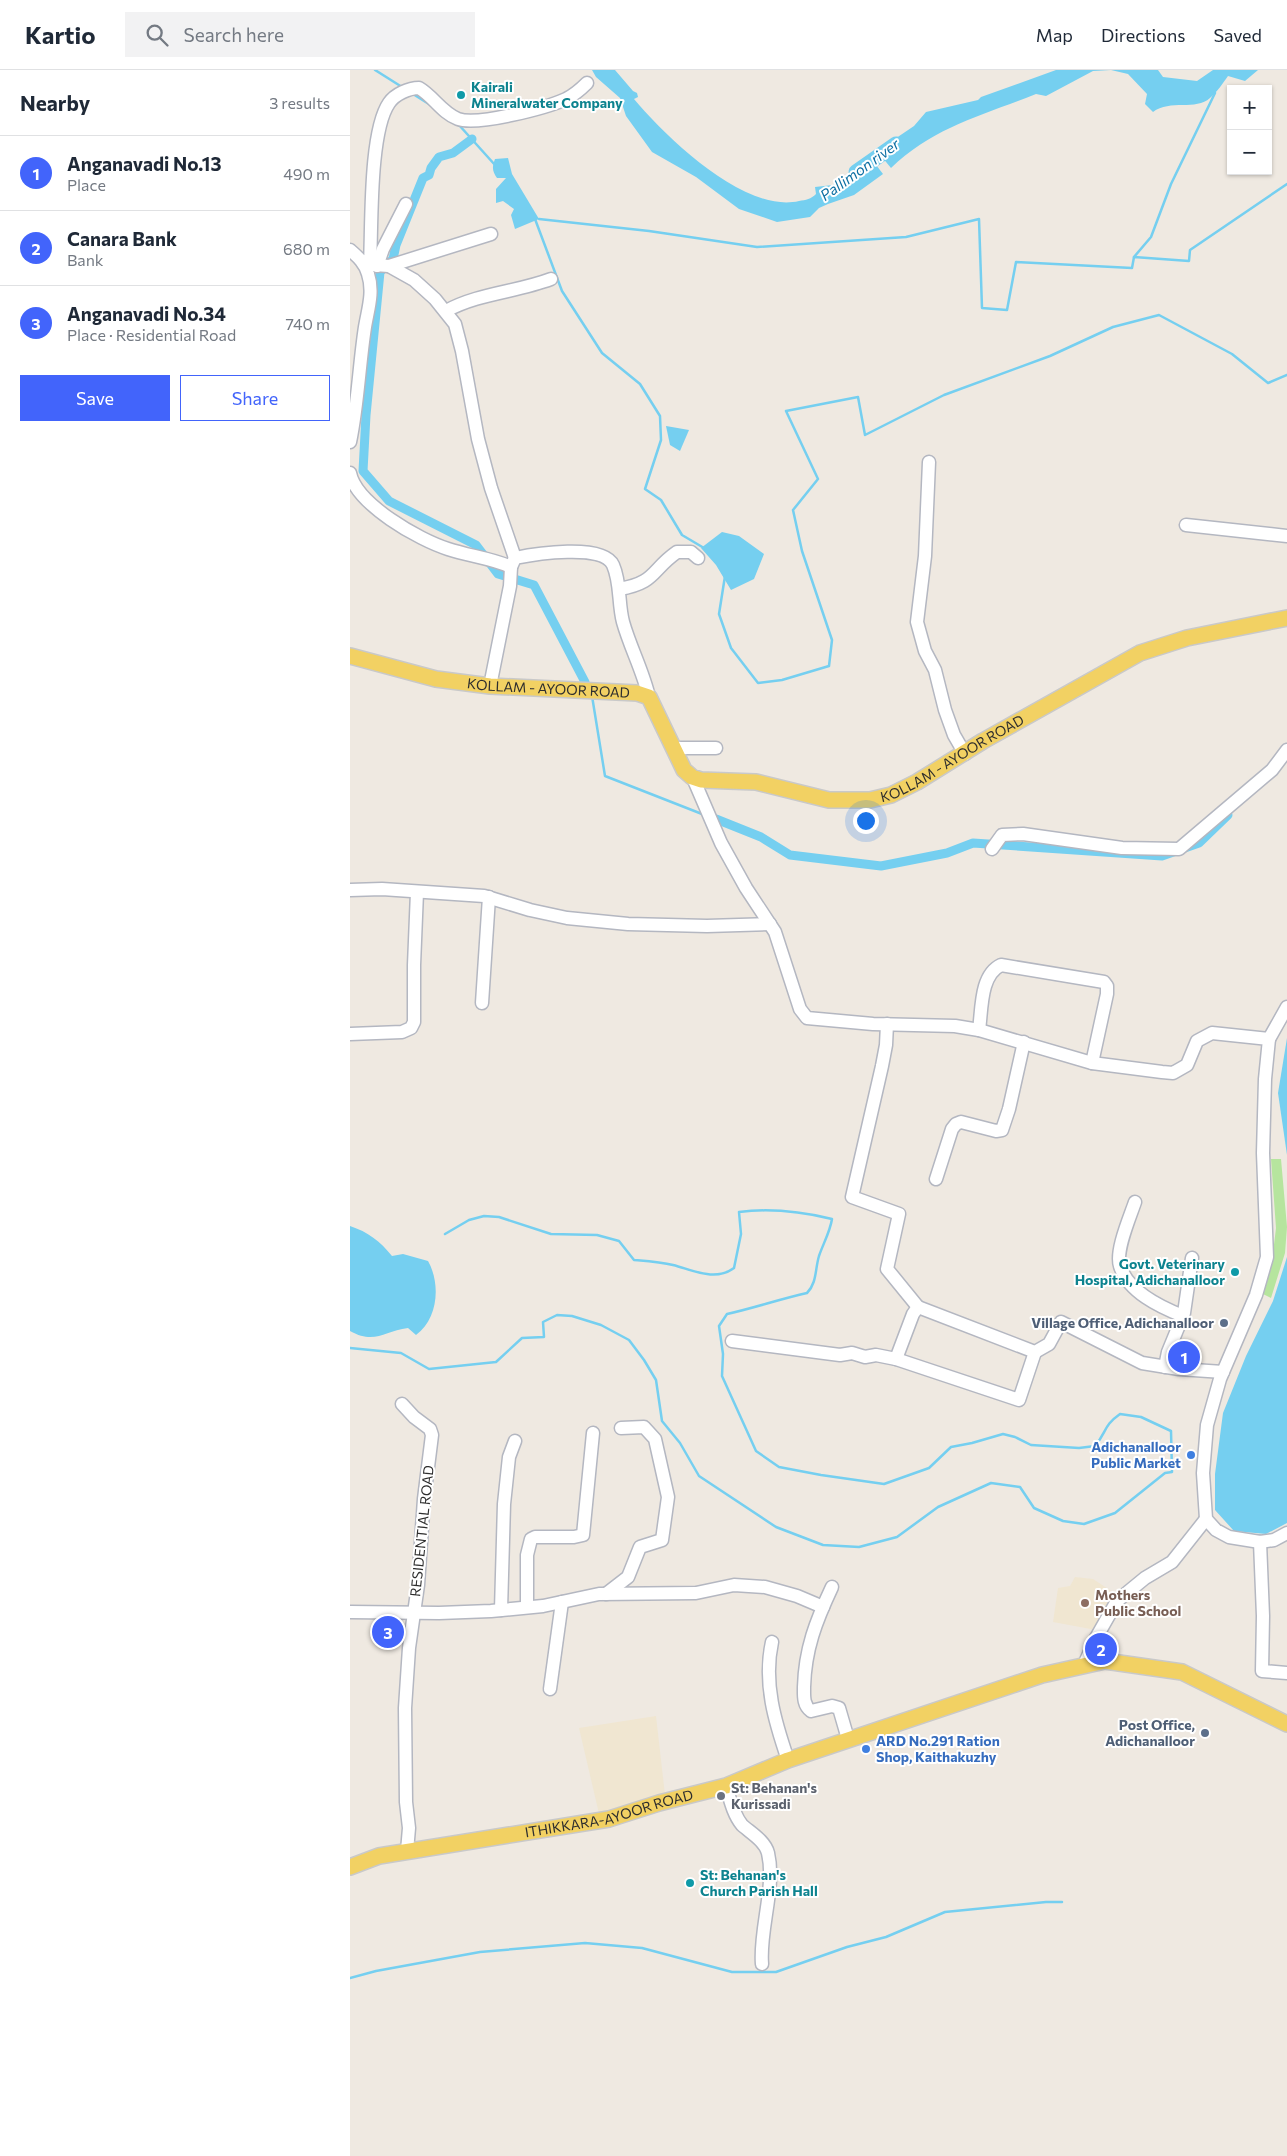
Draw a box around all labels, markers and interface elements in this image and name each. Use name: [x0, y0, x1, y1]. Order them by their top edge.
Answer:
search box: [125, 12, 475, 57]
text: Kartio: [25, 20, 95, 49]
icon: search: [143, 21, 171, 49]
text: Search here: [183, 23, 284, 46]
text: Map: [1036, 24, 1073, 46]
text: Directions: [1101, 24, 1185, 46]
text: Saved: [1213, 24, 1262, 46]
place label: Kairali Mineralwater Company: [471, 78, 623, 111]
map controls: [1227, 85, 1272, 175]
button: +: [1227, 85, 1272, 130]
marker: Kairali Mineralwater Company: [455, 89, 467, 101]
text: Nearby: [20, 90, 90, 115]
text: 3 results: [269, 93, 330, 112]
button: −: [1227, 130, 1272, 175]
water label: Pallimon river: [816, 134, 903, 204]
text: Anganavadi No.13: [67, 152, 222, 175]
text: 1: [32, 164, 40, 183]
text: 490 m: [283, 164, 330, 183]
text: Place: [67, 175, 106, 194]
text: Canara Bank: [67, 227, 177, 250]
text: 2: [31, 239, 41, 258]
text: 680 m: [283, 239, 330, 258]
text: Bank: [67, 250, 104, 269]
text: Anganavadi No.34: [67, 302, 226, 325]
text: 3: [31, 314, 41, 333]
text: 740 m: [285, 314, 330, 333]
text: Place · Residential Road: [67, 325, 236, 344]
button: Save: [20, 375, 170, 421]
button: Share: [180, 375, 330, 421]
street label: KOLLAM - AYOOR ROAD: [466, 674, 630, 701]
street label: KOLLAM - AYOOR ROAD: [879, 711, 1027, 805]
your location: [853, 808, 879, 834]
place label: Govt. Veterinary Hospital, Adichanalloor: [1075, 1255, 1225, 1288]
marker: Govt. Veterinary Hospital, Adichanalloor: [1229, 1266, 1241, 1278]
place label: Village Office, Adichanalloor: [1031, 1314, 1214, 1331]
marker: Village Office, Adichanalloor: [1218, 1317, 1230, 1329]
pin: 1: [1168, 1338, 1200, 1376]
place label: Adichanalloor Public Market: [1091, 1438, 1181, 1471]
marker: Adichanalloor Public Market: [1185, 1449, 1197, 1461]
street label: RESIDENTIAL ROAD: [406, 1464, 437, 1598]
place label: Mothers Public School: [1095, 1586, 1181, 1619]
marker: Mothers Public School: [1079, 1597, 1091, 1609]
pin: 3: [372, 1613, 404, 1651]
pin: 2: [1085, 1630, 1117, 1668]
place label: Post Office, Adichanalloor: [1105, 1716, 1195, 1749]
marker: Post Office, Adichanalloor: [1199, 1727, 1211, 1739]
place label: ARD No.291 Ration Shop, Kaithakuzhy: [876, 1732, 1000, 1765]
marker: ARD No.291 Ration Shop, Kaithakuzhy: [860, 1743, 872, 1755]
place label: St: Behanan's Kurissadi: [731, 1779, 817, 1812]
street label: ITHIKKARA-AYOOR ROAD: [523, 1786, 695, 1840]
marker: St: Behanan's Kurissadi: [715, 1790, 727, 1802]
place label: St: Behanan's Church Parish Hall: [700, 1866, 818, 1899]
marker: St: Behanan's Church Parish Hall: [684, 1877, 696, 1889]

